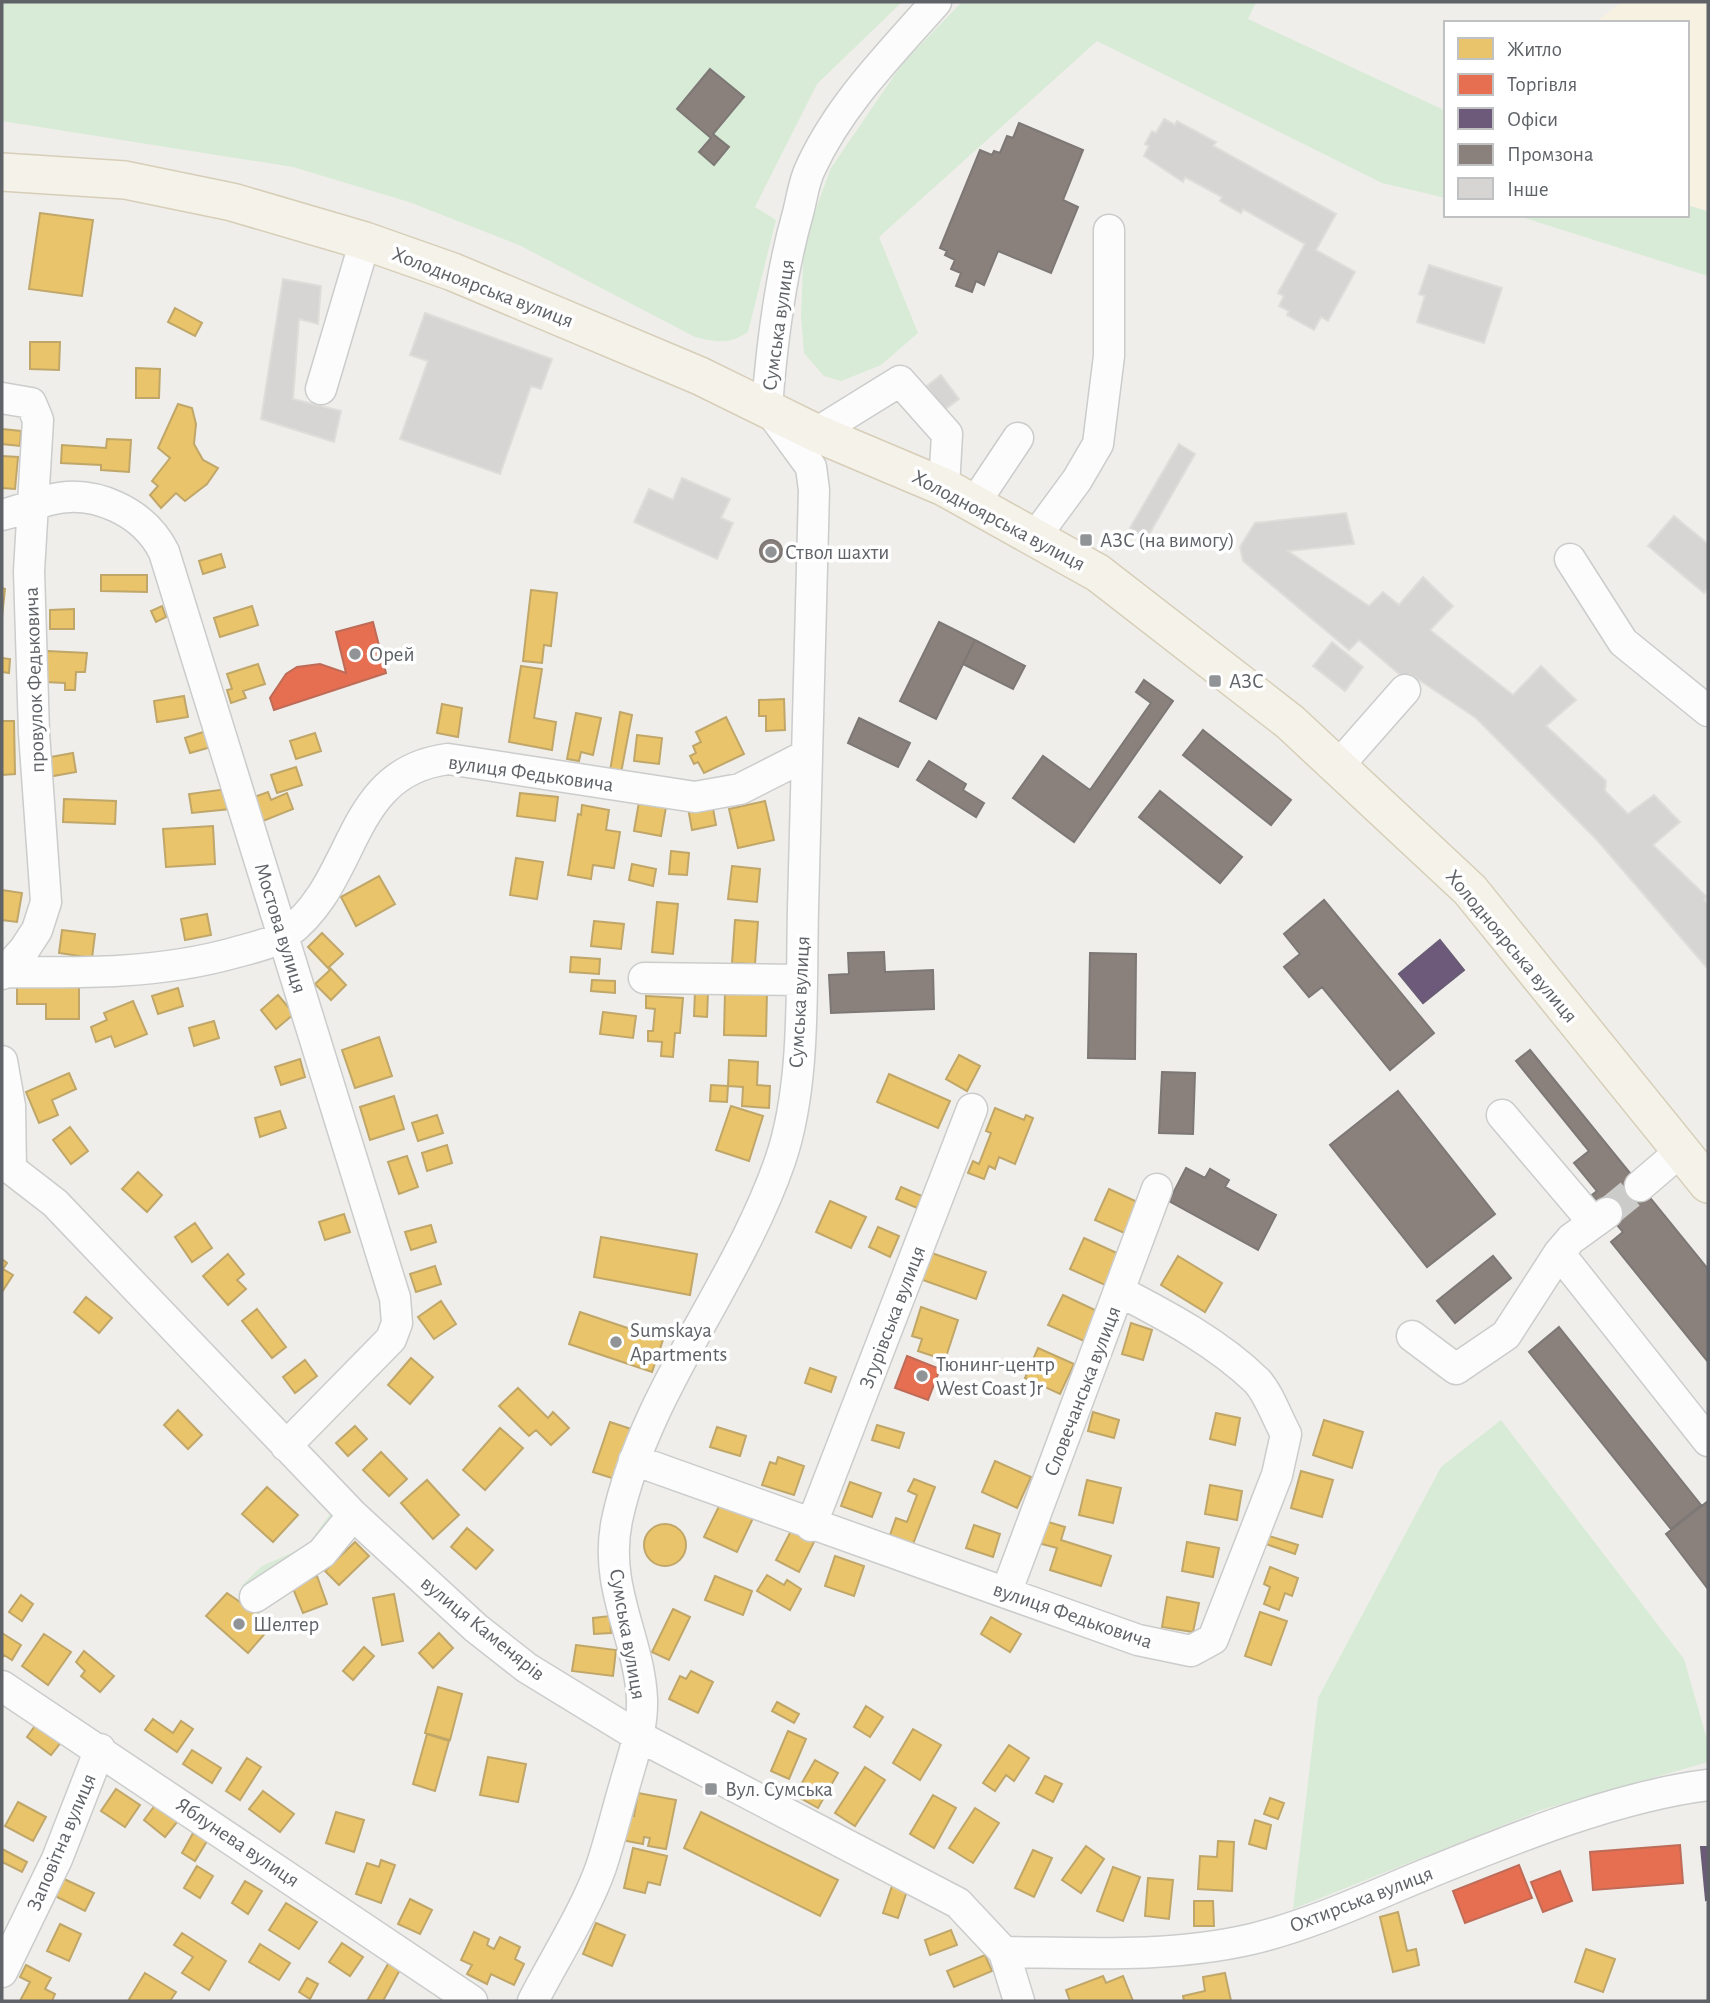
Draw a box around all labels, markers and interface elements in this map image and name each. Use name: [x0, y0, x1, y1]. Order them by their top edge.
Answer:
legend: [1444, 21, 1689, 217]
text: Житло: [1507, 39, 1562, 60]
text: Торгівля: [1507, 74, 1577, 95]
text: Офіси: [1507, 109, 1558, 130]
text: Промзона: [1507, 144, 1594, 165]
text: Інше: [1507, 179, 1549, 200]
street label: Холодноярська вулиця: [389, 243, 576, 332]
street label: Сумська вулиця: [759, 258, 798, 392]
street label: Холодноярська вулиця: [909, 466, 1089, 575]
place label: АЗС (на вимогу): [1100, 530, 1235, 551]
marker: АЗС (на вимогу): [1078, 532, 1094, 548]
place label: Ствол шахти: [785, 542, 889, 563]
marker: Ствол шахти: [763, 544, 779, 560]
street label: провулок Федьковича: [21, 586, 48, 773]
place label: Орей: [369, 644, 415, 665]
marker: Орей: [347, 646, 363, 662]
place label: АЗС: [1229, 671, 1264, 692]
marker: АЗС: [1207, 673, 1223, 689]
street label: вулиця Федьковича: [447, 751, 615, 796]
street label: Мостова вулиця: [251, 860, 310, 996]
street label: Холодноярська вулиця: [1442, 866, 1581, 1027]
street label: Сумська вулиця: [786, 935, 813, 1069]
street label: Згурівська вулиця: [856, 1243, 929, 1391]
street label: Словечанська вулиця: [1040, 1303, 1125, 1479]
place label: Sumskaya Apartments: [630, 1320, 727, 1365]
marker: Sumskaya Apartments: [608, 1334, 624, 1350]
place label: Тюнинг-центр West Coast Jr: [936, 1354, 1055, 1399]
marker: Тюнинг-центр West Coast Jr: [914, 1368, 930, 1384]
street label: Сумська вулиця: [606, 1567, 649, 1701]
street label: вулиця Каменярів: [417, 1572, 549, 1685]
street label: вулиця Федьковича: [991, 1578, 1155, 1653]
place label: Шелтер: [253, 1614, 319, 1635]
marker: Шелтер: [231, 1616, 247, 1632]
street label: Заповітна вулиця: [23, 1770, 100, 1914]
place label: Вул. Сумська: [725, 1779, 833, 1800]
marker: Вул. Сумська: [703, 1781, 719, 1797]
street label: Яблунева вулиця: [172, 1794, 303, 1891]
street label: Охтирська вулиця: [1287, 1862, 1436, 1936]

